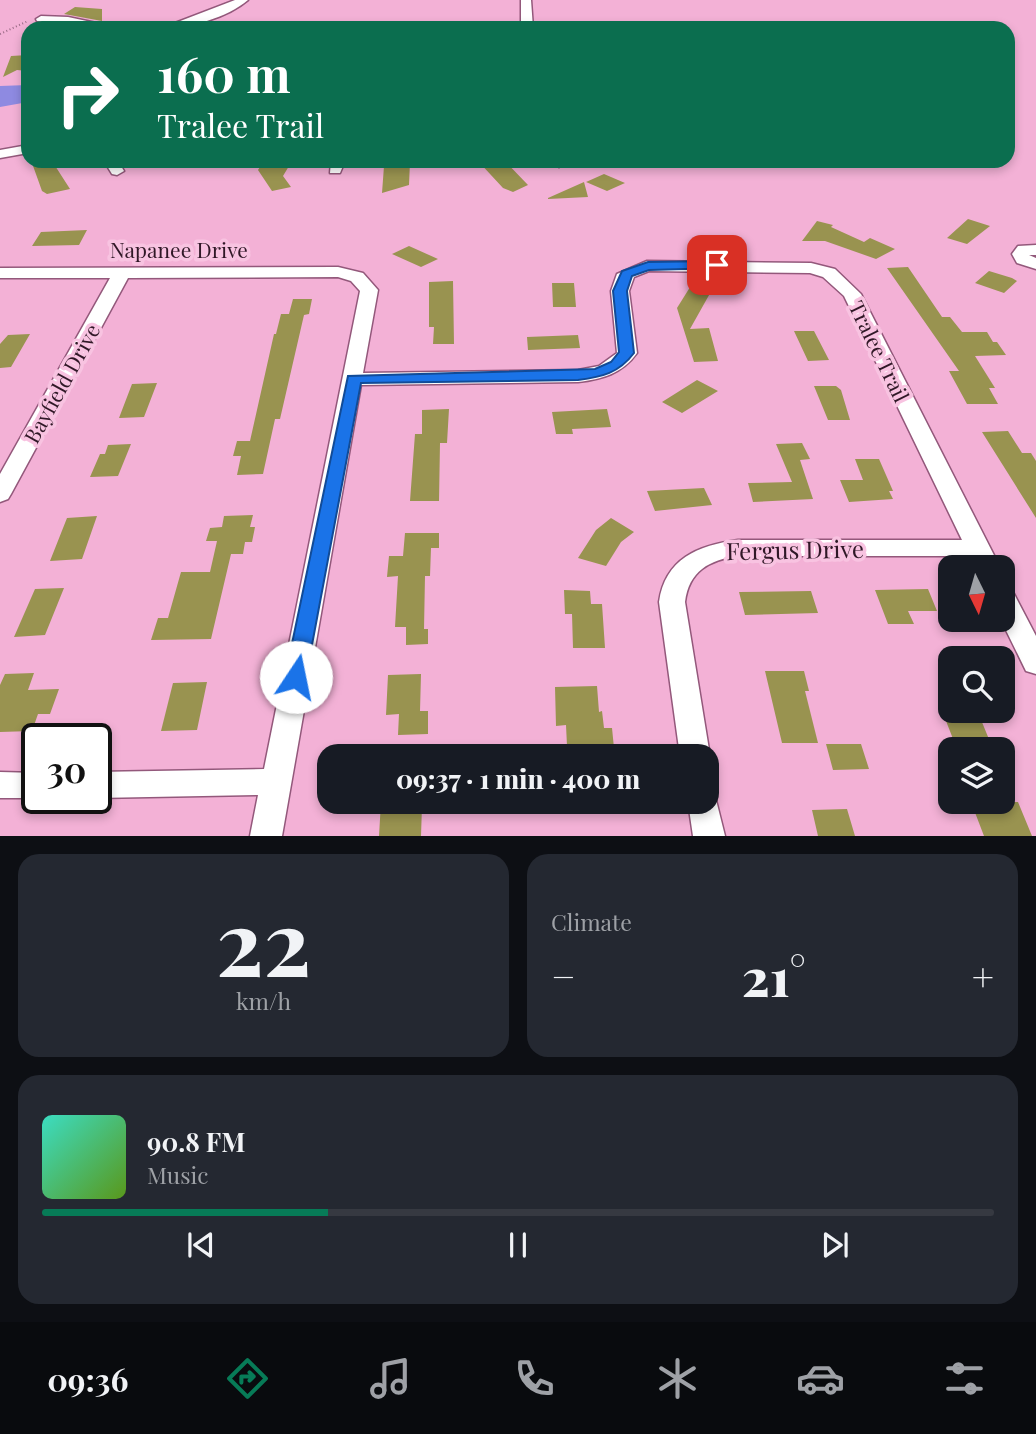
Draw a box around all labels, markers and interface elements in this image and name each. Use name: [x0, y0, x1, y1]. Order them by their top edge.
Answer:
text: 160 m: [157, 40, 291, 105]
icon: right: [42, 49, 133, 140]
text: Tralee Trail: [157, 103, 324, 146]
street label: Napanee Drive: [110, 235, 248, 263]
pin: [687, 235, 747, 295]
icon: arrive: [698, 246, 736, 284]
street label: Tralee Trail: [843, 296, 917, 406]
street label: Bayfield Drive: [17, 318, 105, 448]
street label: Fergus Drive: [726, 532, 864, 566]
north arrow: [938, 555, 1015, 632]
map controls: [938, 555, 1015, 814]
position arrow: [259, 640, 333, 714]
button: search: [938, 646, 1015, 723]
speed limit sign: 30: [21, 723, 112, 814]
button: layers: [938, 737, 1015, 814]
text: 09:37 · 1 min · 400 m: [396, 761, 640, 796]
text: 22: [216, 879, 311, 1000]
text: Climate: [551, 906, 632, 937]
text: 21°: [742, 941, 806, 1010]
text: −: [551, 950, 576, 1001]
text: +: [972, 950, 994, 1001]
text: km/h: [236, 985, 291, 1016]
text: 90.8 FM: [147, 1124, 245, 1159]
text: Music: [147, 1159, 208, 1190]
icon: previous: [182, 1226, 220, 1264]
icon: pause: [499, 1226, 537, 1264]
icon: next: [816, 1226, 854, 1264]
icon: directions: [223, 1354, 272, 1403]
icon: music: [366, 1354, 415, 1403]
icon: phone: [510, 1354, 559, 1403]
icon: climate: [653, 1354, 702, 1403]
icon: car: [796, 1354, 845, 1403]
icon: filters: [940, 1354, 989, 1403]
text: 09:36: [47, 1357, 128, 1400]

